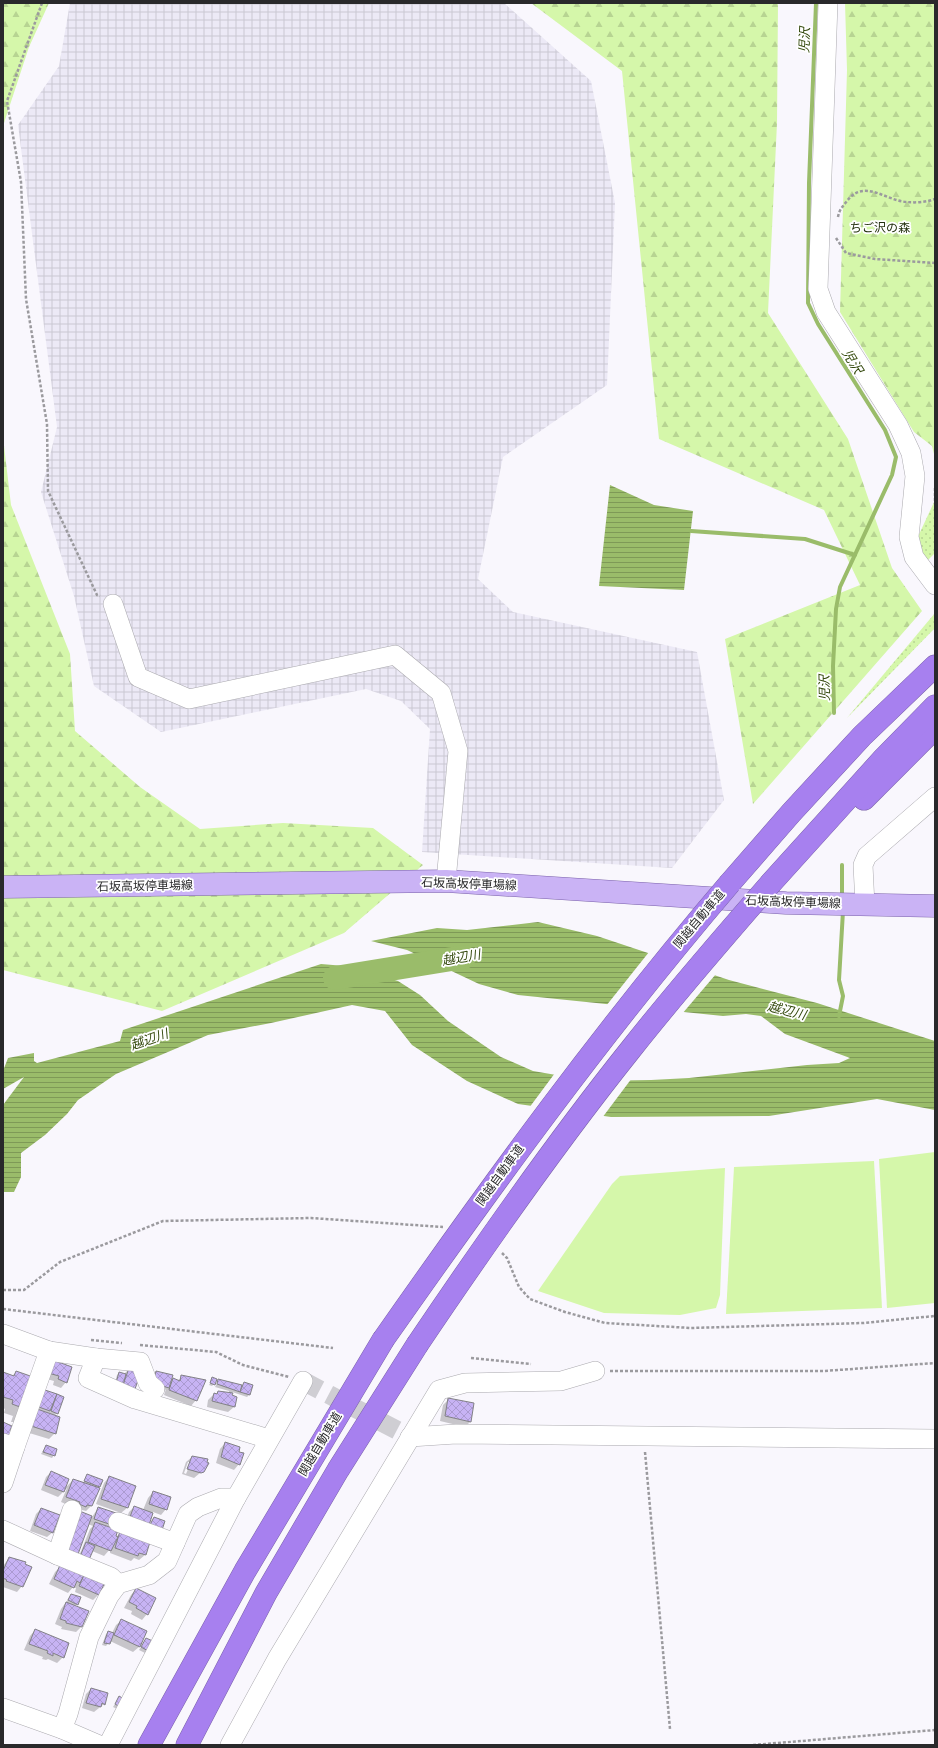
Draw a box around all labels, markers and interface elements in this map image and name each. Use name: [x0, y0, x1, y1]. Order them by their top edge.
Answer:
water label: 児沢: [795, 25, 814, 53]
park label: ちご沢の森: [850, 219, 910, 236]
water label: 児沢: [838, 345, 869, 378]
water label: 児沢: [815, 673, 833, 701]
street label: 石坂高坂停車場線: [421, 873, 517, 894]
street label: 石坂高坂停車場線: [97, 876, 193, 895]
street label: 関越自動車道: [669, 886, 728, 952]
street label: 石坂高坂停車場線: [745, 891, 841, 912]
water label: 越辺川: [440, 944, 484, 969]
water label: 越辺川: [766, 997, 810, 1024]
water label: 越辺川: [128, 1023, 172, 1054]
street label: 関越自動車道: [472, 1141, 528, 1209]
street label: 関越自動車道: [294, 1408, 345, 1479]

